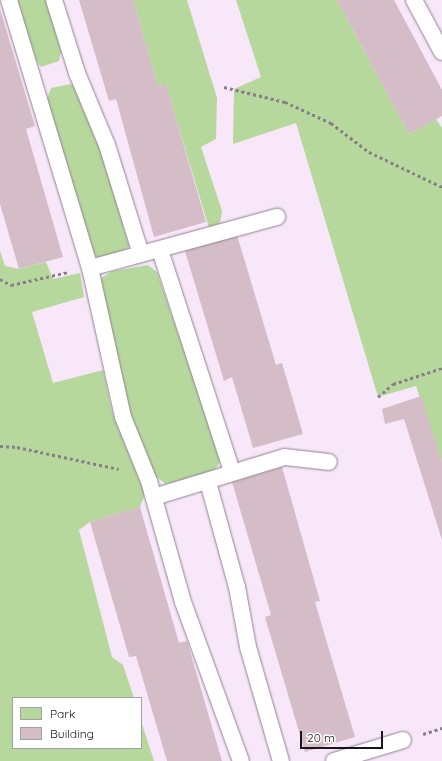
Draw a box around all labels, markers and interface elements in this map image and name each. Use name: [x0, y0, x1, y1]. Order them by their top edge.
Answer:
legend: [12, 697, 142, 749]
text: Park: [50, 706, 75, 721]
scale bar: [302, 723, 385, 749]
text: Building: [50, 726, 94, 741]
text: 20 m: [307, 730, 335, 745]

